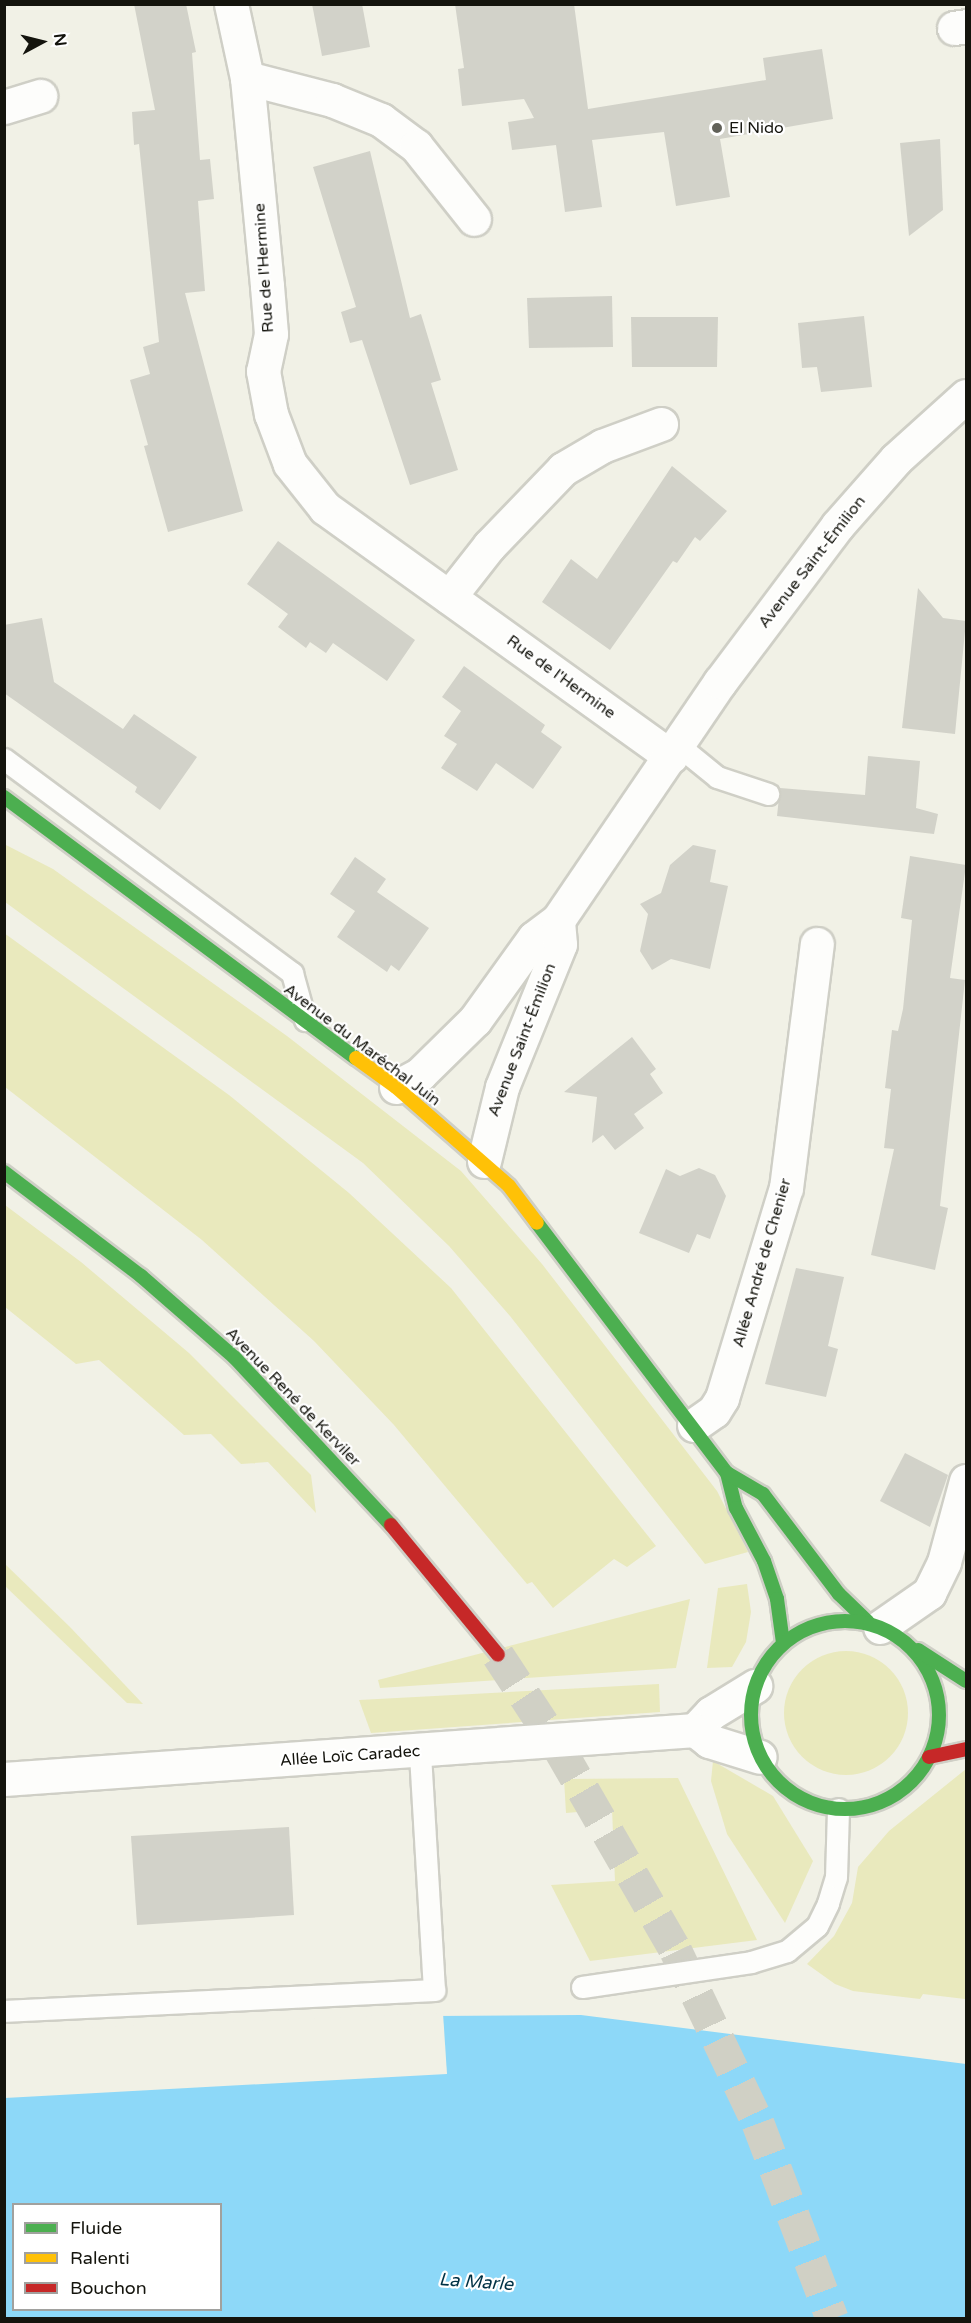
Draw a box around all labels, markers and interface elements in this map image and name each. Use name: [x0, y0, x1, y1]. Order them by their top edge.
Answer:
north arrow: [12, 12, 72, 72]
text: N: [49, 32, 71, 47]
place label: El Nido: [729, 118, 784, 138]
marker: El Nido: [710, 121, 724, 135]
street label: Rue de l'Hermine: [250, 203, 278, 333]
street label: Avenue Saint-Émilion: [754, 492, 870, 632]
street label: Rue de l'Hermine: [503, 631, 619, 723]
street label: Avenue Saint-Émilion: [484, 961, 560, 1119]
street label: Avenue du Maréchal Juin: [280, 980, 444, 1110]
street label: Allée André de Chenier: [729, 1176, 795, 1350]
street label: Avenue René de Kerviler: [222, 1324, 364, 1470]
street label: Allée Loïc Caradec: [279, 1742, 421, 1770]
legend: [12, 2203, 222, 2311]
text: Fluide: [70, 2217, 122, 2239]
text: Ralenti: [70, 2247, 130, 2269]
water label: La Marle: [438, 2269, 514, 2295]
text: Bouchon: [70, 2277, 147, 2299]

